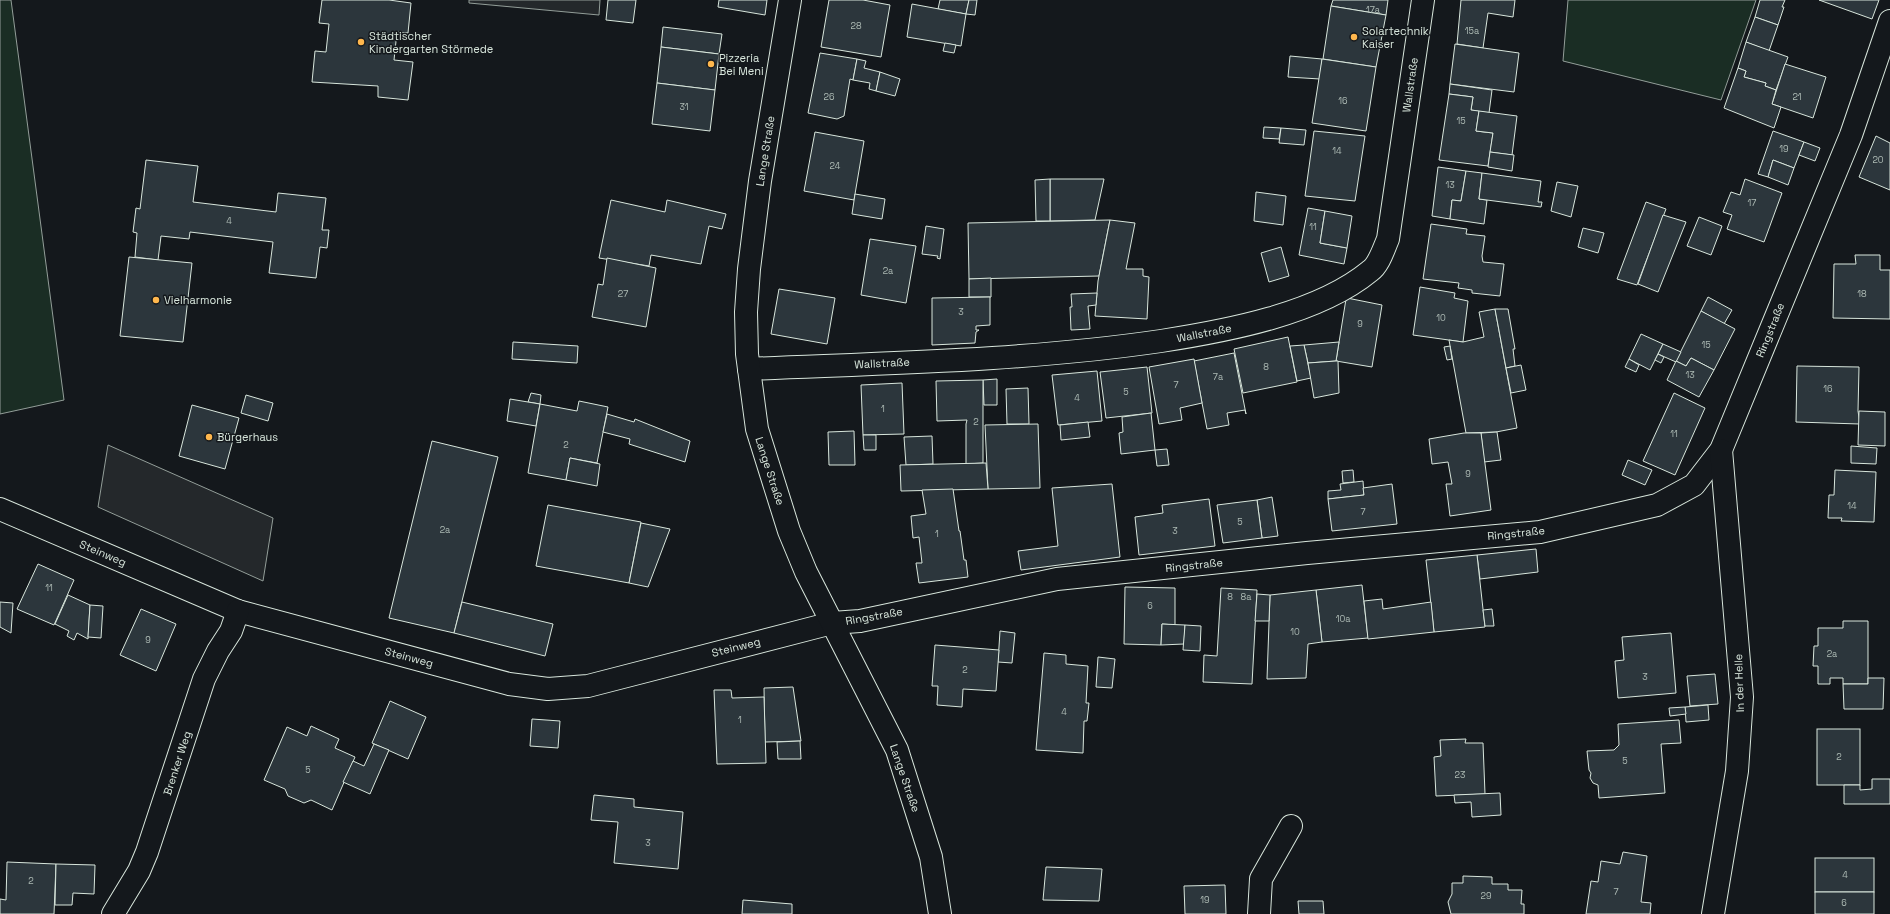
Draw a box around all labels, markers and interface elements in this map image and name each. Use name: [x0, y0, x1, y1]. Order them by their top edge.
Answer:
house number: 17a: [1366, 4, 1380, 16]
house number: 28: [850, 20, 862, 32]
place label: Solartechnik Kaiser: [1362, 24, 1429, 51]
house number: 15a: [1465, 25, 1479, 37]
place label: Städtischer Kindergarten Störmede: [369, 29, 493, 56]
marker: Solartechnik Kaiser: [1349, 32, 1359, 42]
marker: Städtischer Kindergarten Störmede: [356, 37, 366, 47]
place label: Pizzeria Bei Meni: [719, 51, 764, 78]
street label: Wallstraße: [1399, 56, 1421, 114]
marker: Pizzeria Bei Meni: [706, 59, 716, 69]
house number: 26: [824, 91, 835, 103]
house number: 21: [1792, 91, 1802, 103]
house number: 16: [1338, 95, 1348, 107]
house number: 31: [679, 101, 689, 113]
street label: Lange Straße: [753, 115, 777, 187]
house number: 15: [1456, 115, 1466, 127]
house number: 19: [1779, 143, 1789, 155]
house number: 14: [1332, 145, 1342, 157]
house number: 20: [1872, 154, 1884, 166]
house number: 24: [830, 160, 841, 172]
house number: 13: [1445, 179, 1455, 191]
house number: 17: [1748, 197, 1756, 209]
house number: 4: [226, 215, 232, 227]
house number: 11: [1309, 221, 1317, 233]
house number: 2a: [883, 265, 893, 277]
house number: 27: [618, 288, 628, 300]
house number: 18: [1857, 288, 1867, 300]
place label: Vielharmonie: [164, 293, 232, 307]
marker: Vielharmonie: [151, 295, 161, 305]
street label: Ringstraße: [1753, 301, 1787, 359]
house number: 3: [958, 306, 964, 318]
house number: 10: [1436, 312, 1446, 324]
house number: 9: [1357, 318, 1363, 330]
street label: Wallstraße: [1175, 321, 1233, 345]
house number: 15: [1701, 339, 1711, 351]
street label: Wallstraße: [854, 355, 910, 371]
house number: 8: [1263, 361, 1269, 373]
house number: 13: [1685, 369, 1695, 381]
house number: 7a: [1213, 371, 1223, 383]
house number: 7: [1173, 379, 1179, 391]
house number: 16: [1823, 383, 1833, 395]
house number: 5: [1123, 386, 1129, 398]
house number: 4: [1074, 392, 1080, 404]
house number: 1: [881, 403, 885, 415]
house number: 2: [973, 416, 979, 428]
house number: 11: [1670, 428, 1678, 440]
place label: Bürgerhaus: [217, 430, 278, 444]
marker: Bürgerhaus: [204, 432, 214, 442]
street label: Lange Straße: [752, 435, 788, 507]
house number: 2: [563, 439, 569, 451]
house number: 9: [1465, 468, 1471, 480]
house number: 14: [1847, 500, 1857, 512]
house number: 7: [1360, 506, 1366, 518]
house number: 5: [1237, 516, 1243, 528]
street label: Ringstraße: [1486, 523, 1546, 543]
house number: 2a: [440, 524, 450, 536]
house number: 3: [1172, 525, 1178, 537]
house number: 1: [935, 528, 939, 540]
street label: Steinweg: [77, 537, 129, 569]
street label: Ringstraße: [1164, 555, 1224, 575]
house number: 11: [45, 582, 53, 594]
house number: 8: [1227, 591, 1233, 603]
house number: 8a: [1241, 591, 1251, 603]
house number: 6: [1147, 600, 1153, 612]
street label: Ringstraße: [844, 604, 904, 628]
house number: 10a: [1336, 613, 1350, 625]
house number: 10: [1290, 626, 1300, 638]
house number: 9: [145, 634, 151, 646]
street label: Steinweg: [710, 634, 762, 660]
street label: Steinweg: [383, 644, 435, 670]
house number: 2a: [1827, 648, 1837, 660]
street label: In der Helle: [1731, 654, 1747, 712]
house number: 2: [962, 664, 968, 676]
house number: 3: [1642, 671, 1648, 683]
house number: 4: [1061, 706, 1067, 718]
house number: 1: [738, 714, 742, 726]
street label: Brenker Weg: [160, 729, 194, 797]
street label: Lange Straße: [887, 742, 923, 814]
house number: 2: [1836, 751, 1842, 763]
house number: 5: [1622, 755, 1628, 767]
house number: 5: [305, 764, 311, 776]
house number: 23: [1455, 769, 1465, 781]
house number: 3: [645, 837, 651, 849]
house number: 4: [1842, 869, 1848, 881]
house number: 2: [28, 875, 34, 887]
house number: 7: [1613, 886, 1619, 898]
house number: 29: [1481, 890, 1491, 902]
house number: 19: [1200, 894, 1210, 906]
house number: 6: [1841, 897, 1847, 909]

